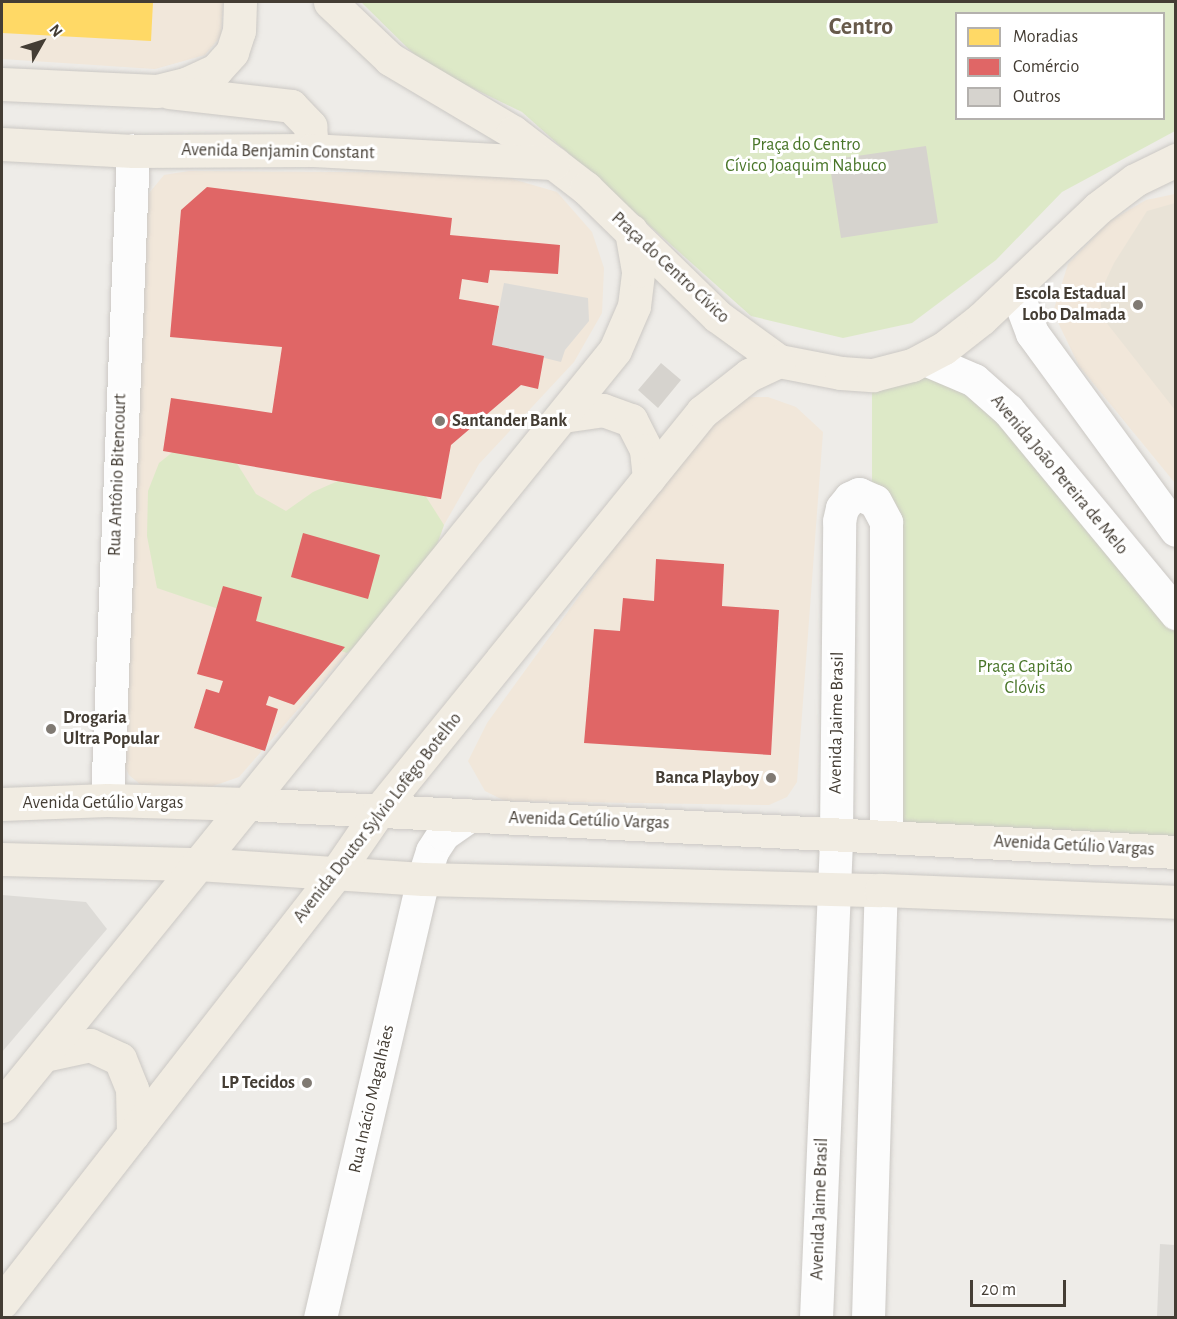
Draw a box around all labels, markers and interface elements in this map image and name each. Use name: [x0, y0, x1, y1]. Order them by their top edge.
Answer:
north arrow: [12, 12, 72, 72]
legend: [955, 12, 1165, 120]
district label: Centro: [829, 14, 893, 42]
text: N: [46, 21, 66, 40]
text: Moradias: [1013, 28, 1078, 46]
text: Comércio: [1013, 58, 1079, 76]
text: Outros: [1013, 88, 1061, 106]
park label: Praça do Centro Cívico Joaquim Nabuco: [725, 135, 887, 178]
street label: Avenida Benjamin Constant: [181, 140, 375, 164]
street label: Praça do Centro Cívico: [606, 208, 734, 328]
place label: Escola Estadual Lobo Dalmada: [1015, 284, 1126, 326]
marker: Escola Estadual Lobo Dalmada: [1131, 298, 1145, 312]
street label: Avenida João Pereira de Melo: [986, 391, 1132, 559]
street label: Rua Antônio Bitencourt: [104, 393, 132, 557]
place label: Santander Bank: [452, 410, 567, 432]
marker: Santander Bank: [433, 414, 447, 428]
street label: Avenida Jaime Brasil: [825, 652, 849, 794]
park label: Praça Capitão Clóvis: [977, 657, 1073, 700]
place label: Drogaria Ultra Popular: [63, 708, 159, 750]
street label: Avenida Doutor Sylvio Lofêgo Botelho: [289, 709, 467, 927]
marker: Drogaria Ultra Popular: [44, 722, 58, 736]
place label: Banca Playboy: [655, 767, 759, 789]
marker: Banca Playboy: [764, 771, 778, 785]
street label: Avenida Getúlio Vargas: [23, 792, 183, 814]
street label: Avenida Getúlio Vargas: [508, 807, 670, 835]
street label: Avenida Getúlio Vargas: [993, 831, 1155, 861]
street label: Rua Inácio Magalhães: [344, 1023, 400, 1175]
place label: LP Tecidos: [221, 1072, 295, 1094]
marker: LP Tecidos: [300, 1076, 314, 1090]
street label: Avenida Jaime Brasil: [807, 1137, 833, 1281]
scale bar: [973, 1268, 1069, 1306]
text: 20 m: [981, 1281, 1016, 1299]

